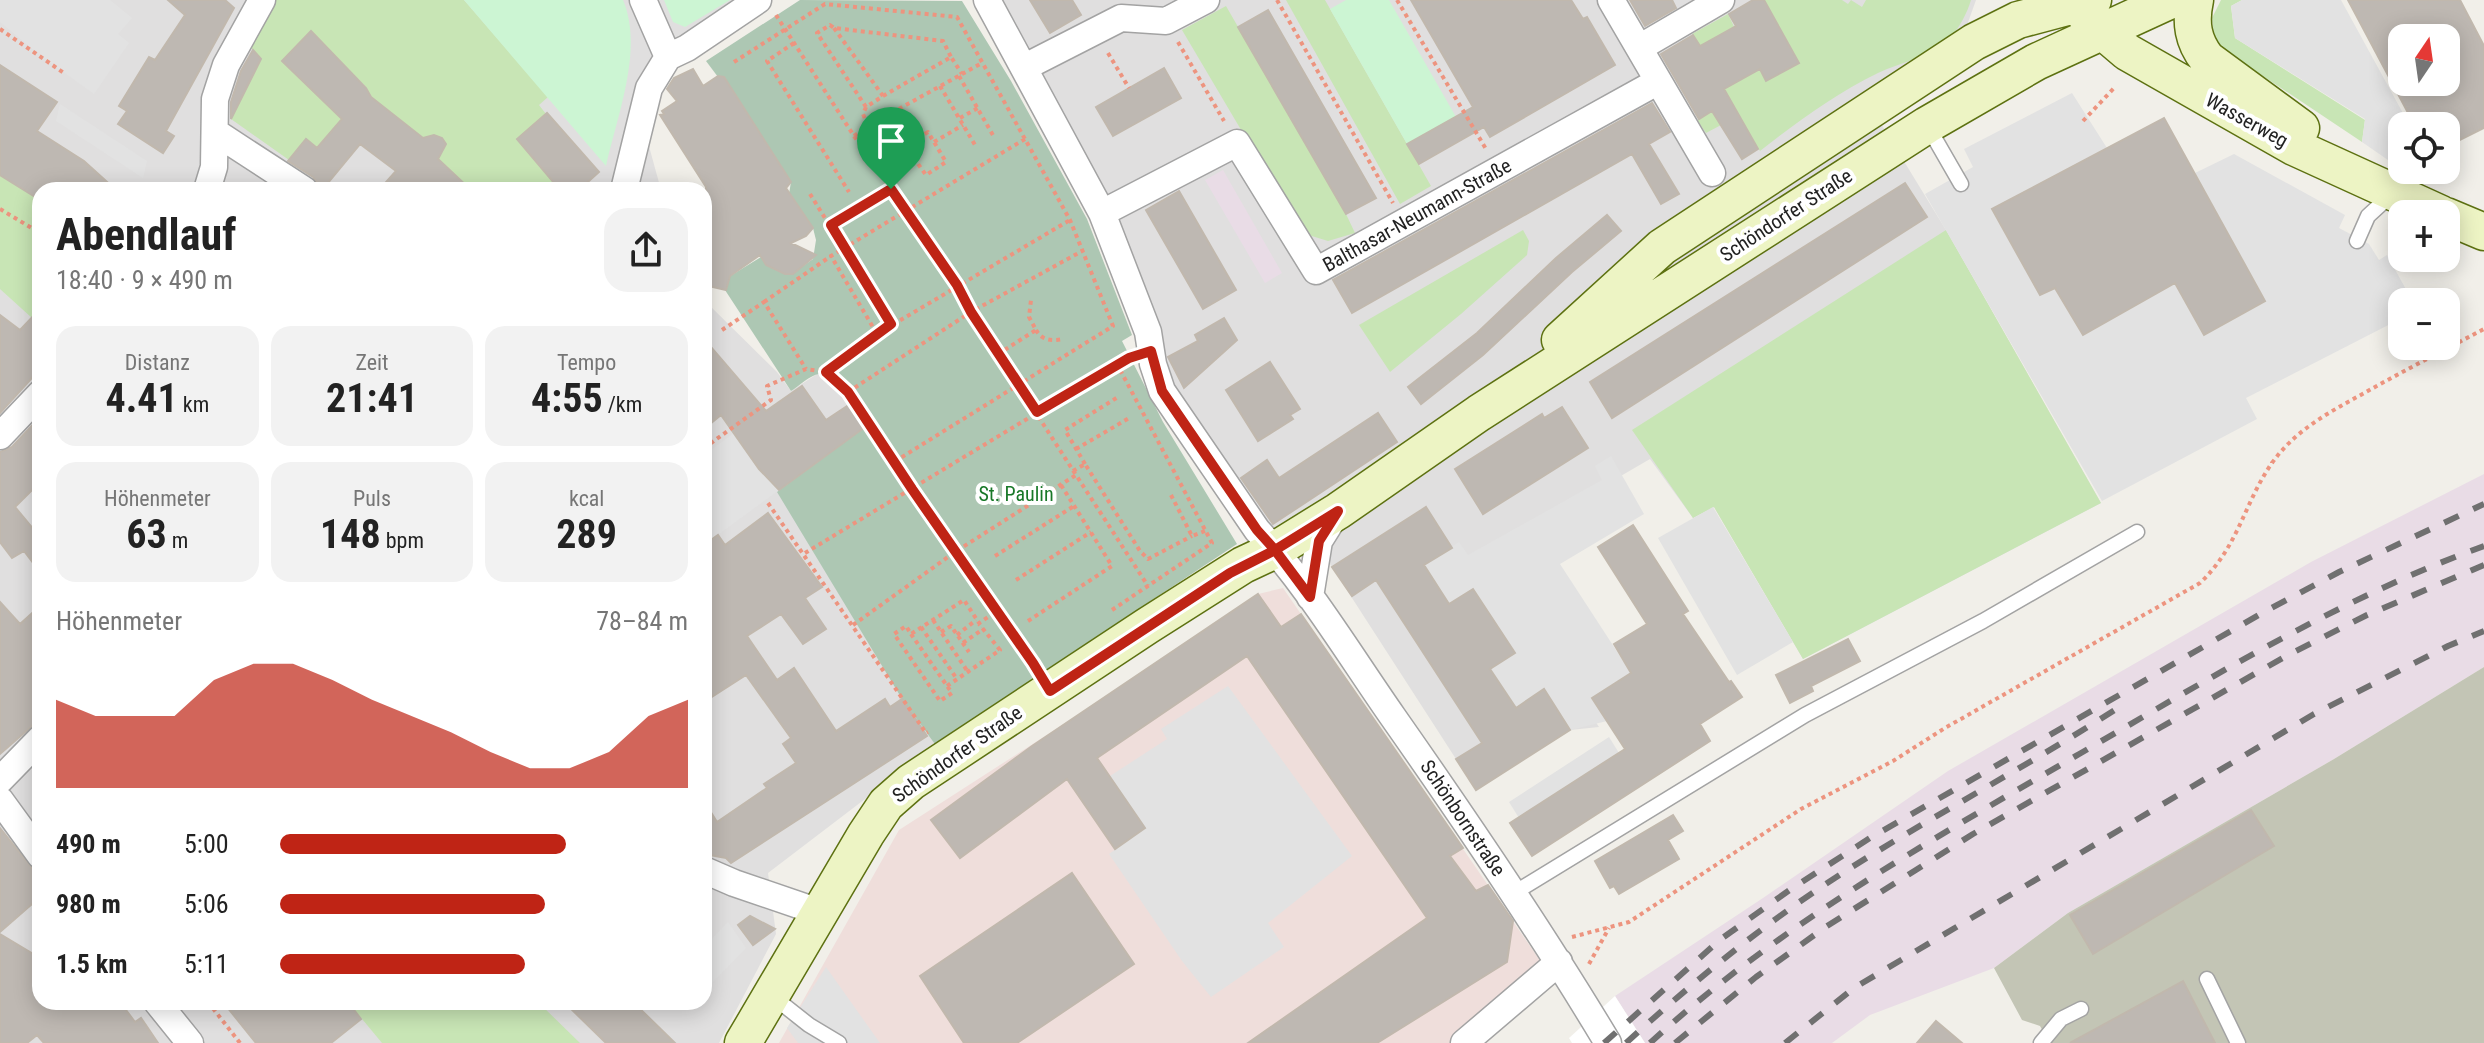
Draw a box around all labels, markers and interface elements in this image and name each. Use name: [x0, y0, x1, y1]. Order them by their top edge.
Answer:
north arrow: [2388, 24, 2460, 96]
map controls: [2388, 24, 2460, 360]
street label: Wasserweg: [2202, 88, 2292, 152]
pin: [857, 107, 925, 189]
button: locate: [2388, 112, 2460, 184]
icon: arrive: [869, 119, 913, 163]
street label: Balthasar-Neumann-Straße: [1319, 153, 1515, 277]
street label: Schöndorfer Straße: [1715, 163, 1857, 267]
button: +: [2388, 200, 2460, 272]
button: share: [604, 208, 688, 292]
text: Abendlauf: [56, 209, 236, 261]
text: 18:40 · 9 × 490 m: [56, 265, 233, 295]
button: −: [2388, 288, 2460, 360]
text: Distanz: [125, 350, 190, 375]
text: Zeit: [355, 350, 389, 375]
text: Tempo: [557, 350, 616, 375]
text: 4.41: [105, 375, 178, 422]
text: 21:41: [326, 375, 418, 422]
text: 4:55: [531, 375, 603, 422]
text: km: [178, 392, 209, 417]
text: /km: [603, 392, 642, 417]
park label: St. Paulin: [978, 482, 1054, 506]
text: Höhenmeter: [104, 486, 211, 511]
text: Puls: [353, 486, 391, 511]
text: kcal: [569, 486, 604, 511]
text: 63: [126, 511, 167, 558]
text: 148: [320, 511, 381, 558]
text: 289: [556, 511, 617, 558]
text: m: [167, 528, 188, 553]
text: bpm: [381, 528, 424, 553]
text: Höhenmeter: [56, 606, 182, 636]
text: 78–84 m: [596, 606, 688, 636]
street label: Schöndorfer Straße: [888, 700, 1026, 808]
street label: Schönbornstraße: [1415, 755, 1511, 881]
text: 490 m: [56, 829, 121, 859]
text: 5:00: [184, 829, 229, 859]
text: 980 m: [56, 889, 121, 919]
text: 5:06: [184, 889, 229, 919]
text: 1.5 km: [56, 949, 128, 979]
text: 5:11: [184, 949, 229, 979]

